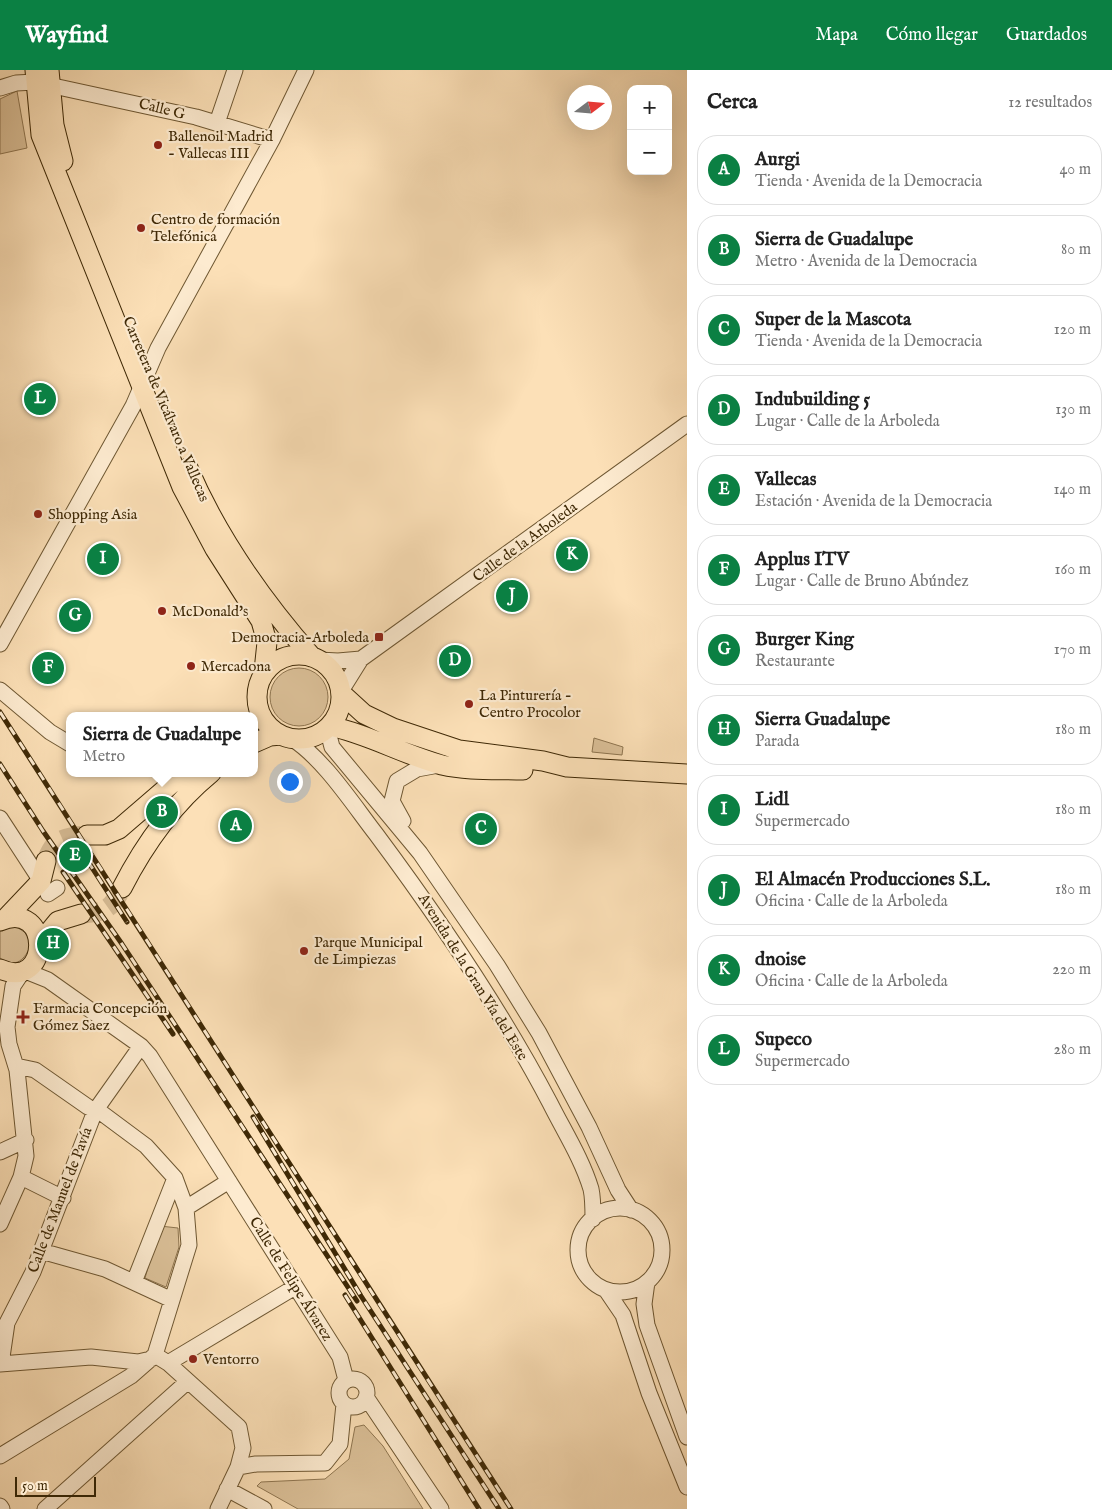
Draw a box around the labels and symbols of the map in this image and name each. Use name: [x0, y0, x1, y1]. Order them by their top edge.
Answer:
north arrow: [567, 85, 612, 130]
street label: Calle G: [137, 94, 187, 124]
place label: Ballenoil Madrid - Vallecas III: [168, 127, 274, 163]
marker: Ballenoil Madrid - Vallecas III: [152, 139, 164, 151]
place label: Centro de formación Telefónica: [151, 210, 280, 246]
marker: Centro de formación Telefónica: [135, 222, 147, 234]
street label: Carretera de Vicálvaro a Vallecas: [118, 313, 214, 505]
pin: L: [24, 380, 56, 418]
street label: Calle de la Arboleda: [469, 497, 581, 586]
place label: Shopping Asia: [48, 505, 138, 524]
marker: Shopping Asia: [32, 508, 44, 520]
pin: K: [556, 536, 588, 574]
pin: I: [87, 540, 119, 578]
pin: J: [496, 577, 528, 615]
pin: G: [59, 597, 91, 635]
place label: McDonald's: [172, 602, 248, 621]
marker: McDonald's: [156, 605, 168, 617]
place label: Democracia-Arboleda: [231, 628, 370, 647]
marker: Democracia-Arboleda: [373, 631, 385, 643]
pin: D: [439, 642, 471, 680]
pin: F: [32, 649, 64, 687]
place label: Mercadona: [201, 657, 271, 676]
marker: Mercadona: [185, 660, 197, 672]
place label: La Pinturería - Centro Procolor: [479, 686, 581, 722]
marker: La Pinturería - Centro Procolor: [463, 698, 475, 710]
your location: [277, 769, 303, 795]
pin: B: [146, 793, 178, 831]
pin: A: [220, 807, 252, 845]
pin: C: [465, 810, 497, 848]
pin: E: [59, 837, 91, 875]
street label: Avenida de la Gran Vía del Este: [413, 889, 532, 1064]
pin: H: [37, 925, 69, 963]
place label: Parque Municipal de Limpiezas: [314, 933, 424, 969]
marker: Parque Municipal de Limpiezas: [298, 945, 310, 957]
place label: Farmacia Concepción Gómez Saez: [33, 999, 167, 1035]
marker: Farmacia Concepción Gómez Saez: [17, 1011, 29, 1023]
street label: Calle de Manuel de Pavía: [23, 1124, 97, 1275]
street label: Calle de Felipe Álvarez: [245, 1213, 337, 1345]
place label: Ventorro: [202, 1350, 259, 1369]
marker: Ventorro: [187, 1353, 199, 1365]
scale bar: [15, 1474, 96, 1497]

